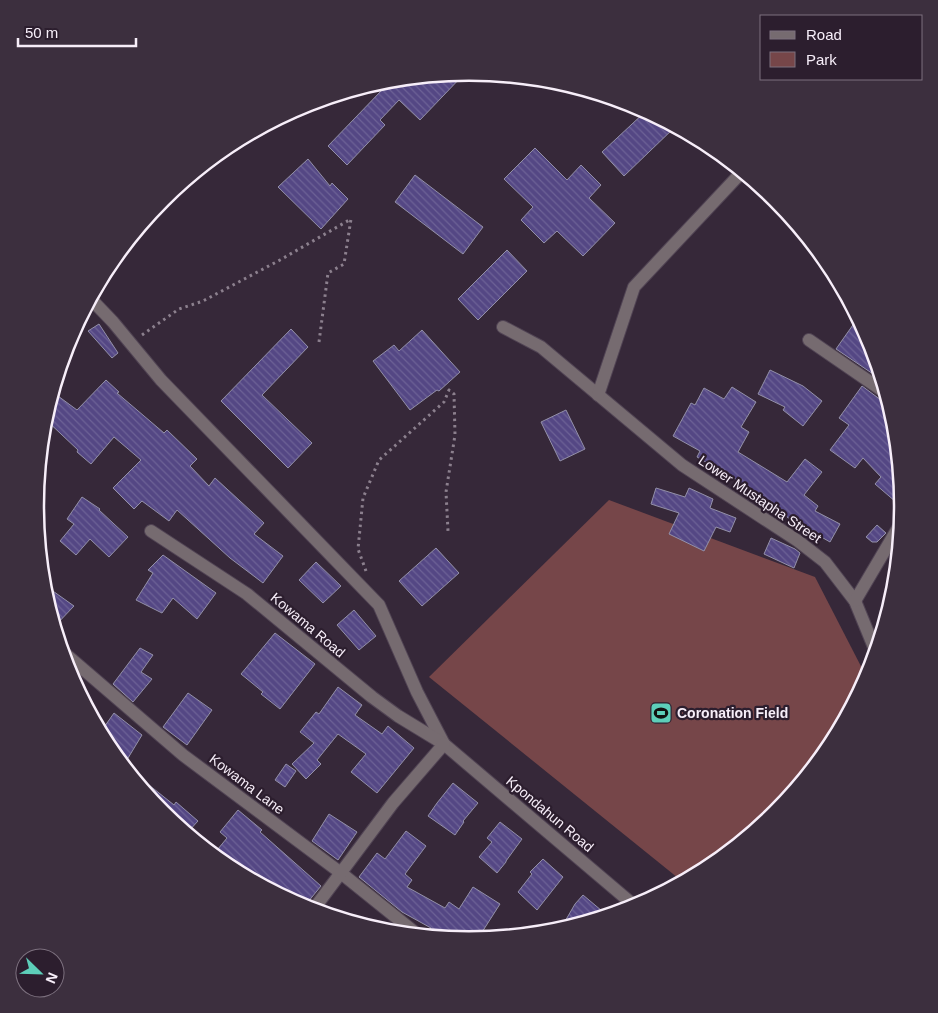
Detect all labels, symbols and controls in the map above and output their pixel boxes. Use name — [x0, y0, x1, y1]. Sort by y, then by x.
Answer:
scale bar — [18, 15, 135, 47]
legend — [760, 15, 923, 80]
text: 50 m — [25, 24, 58, 41]
text: Road — [806, 26, 842, 43]
text: Park — [806, 51, 837, 68]
street label: Lower Mustapha Street — [696, 452, 825, 546]
street label: Kowama Road — [268, 589, 348, 661]
sports icon: Coronation Field — [649, 701, 673, 725]
place label: Coronation Field — [677, 705, 788, 721]
street label: Kowama Lane — [206, 751, 288, 817]
street label: Kpondahun Road — [503, 773, 597, 855]
north arrow — [15, 948, 65, 998]
text: N — [43, 970, 61, 986]

